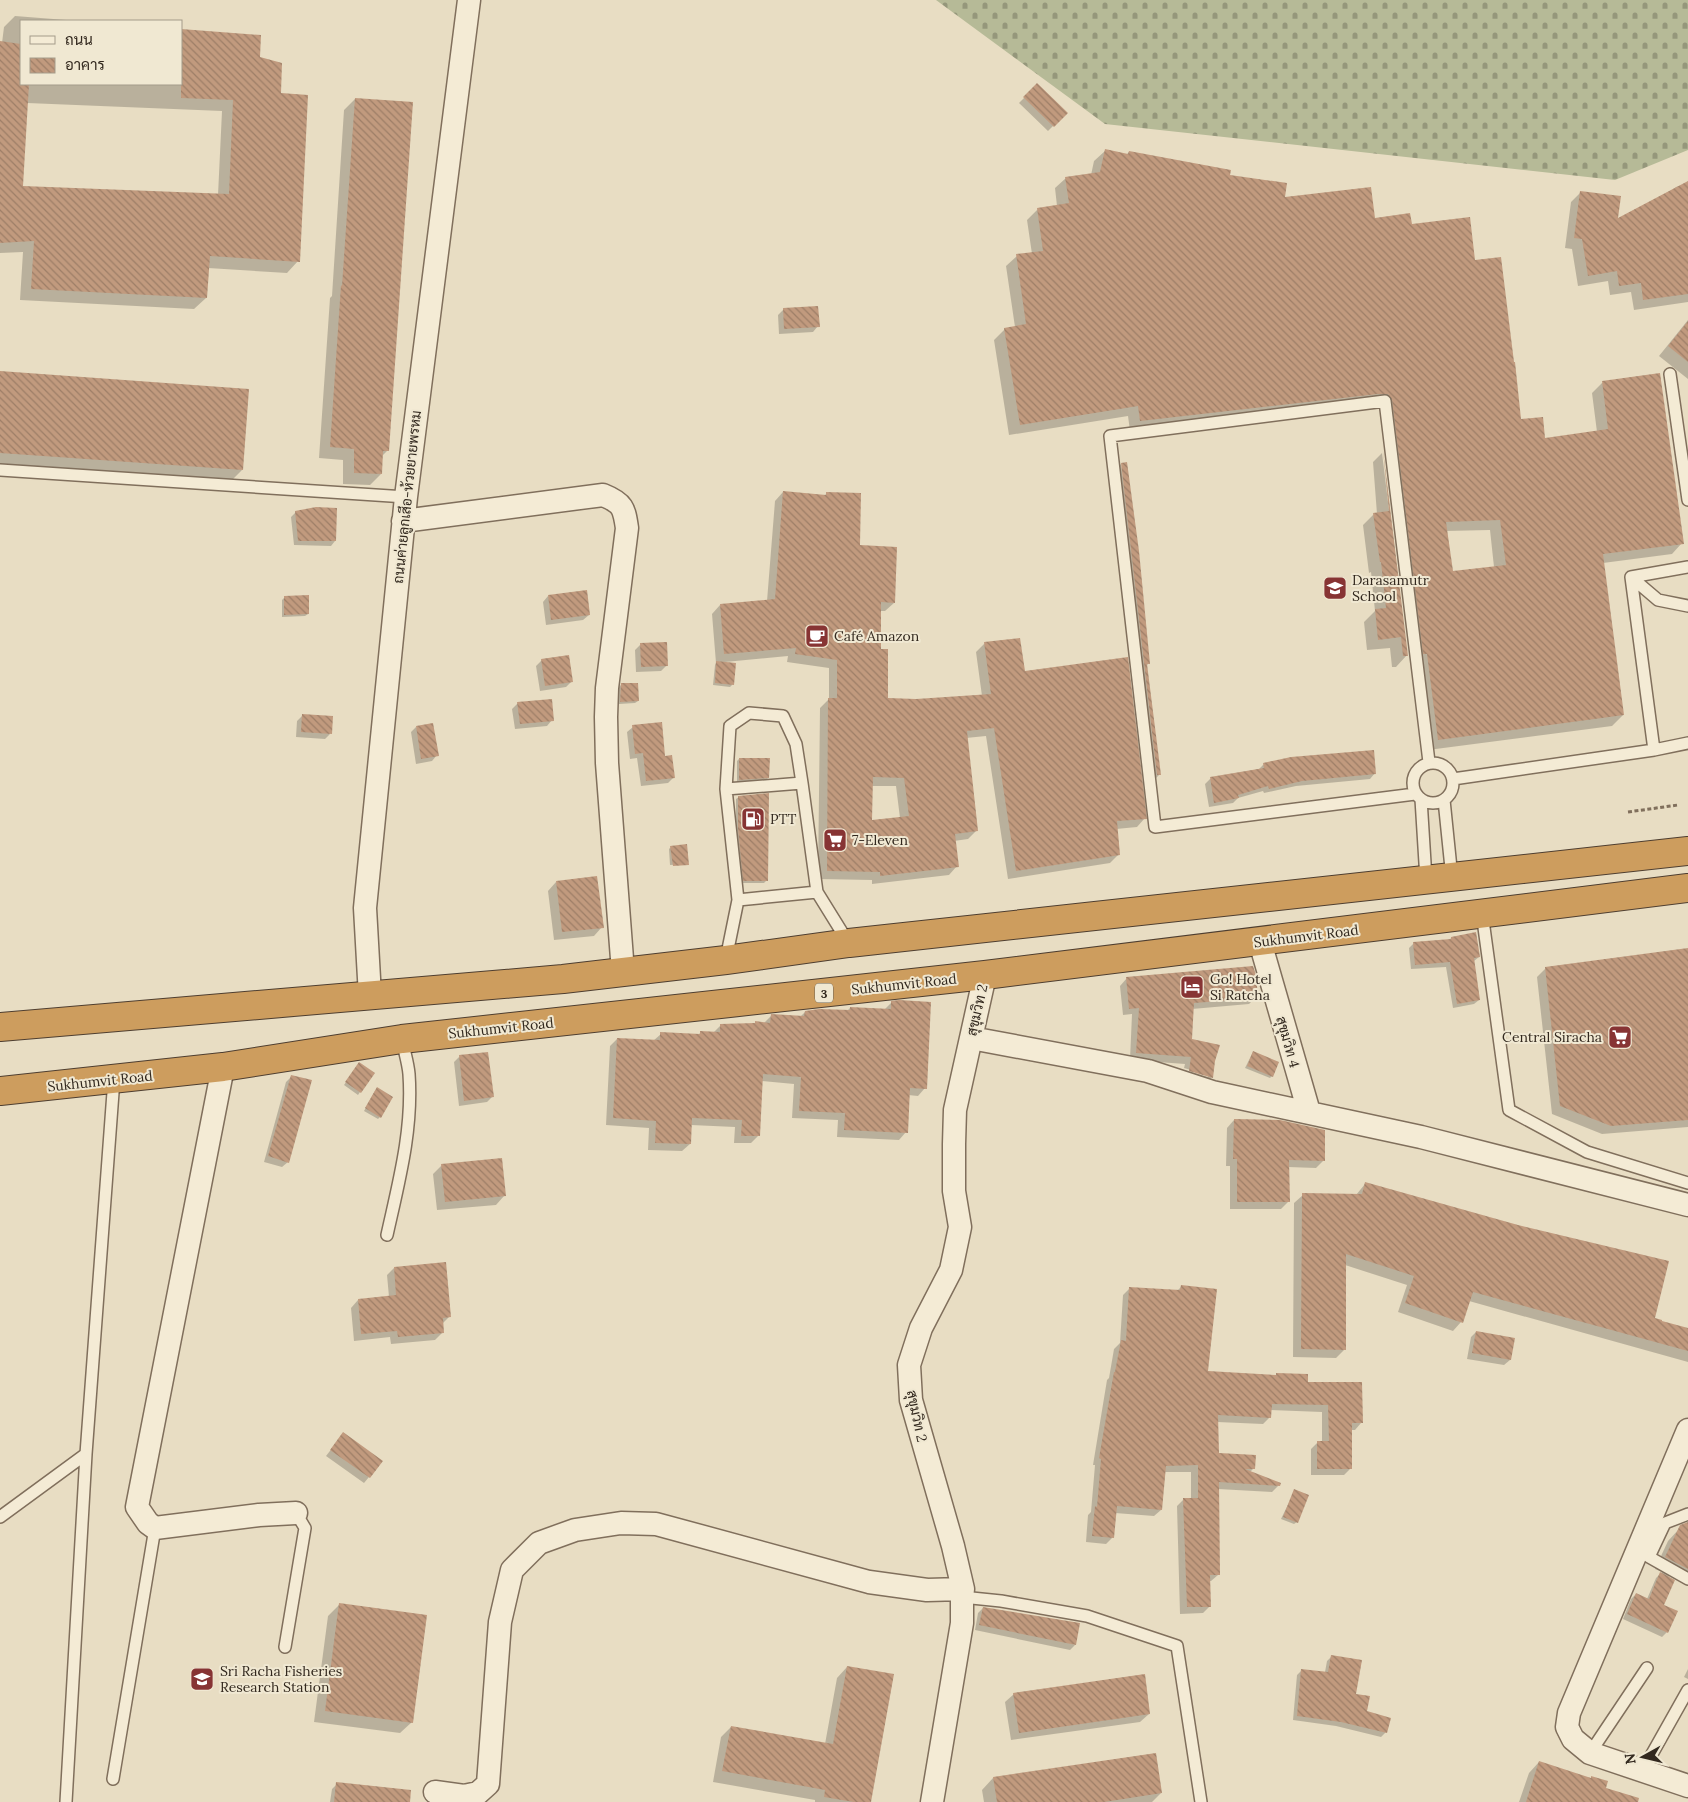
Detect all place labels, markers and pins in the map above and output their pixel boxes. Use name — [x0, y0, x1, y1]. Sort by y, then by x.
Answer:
place label: Darasamutr School — [1352, 571, 1429, 605]
school or university icon: Darasamutr School — [1322, 575, 1348, 601]
cafe icon: Café Amazon — [804, 623, 830, 649]
place label: Café Amazon — [834, 627, 920, 645]
fuel station icon: PTT — [740, 806, 766, 832]
place label: PTT — [770, 810, 796, 828]
supermarket icon: 7-Eleven — [822, 827, 848, 853]
place label: 7-Eleven — [852, 831, 908, 849]
place label: Go! Hotel Si Ratcha — [1210, 970, 1272, 1004]
hotel icon: Go! Hotel Si Ratcha — [1179, 974, 1205, 1000]
supermarket icon: Central Siracha — [1607, 1024, 1633, 1050]
place label: Central Siracha — [1502, 1028, 1602, 1046]
place label: Sri Racha Fisheries Research Station — [220, 1662, 342, 1696]
school or university icon: Sri Racha Fisheries Research Station — [189, 1666, 215, 1692]

